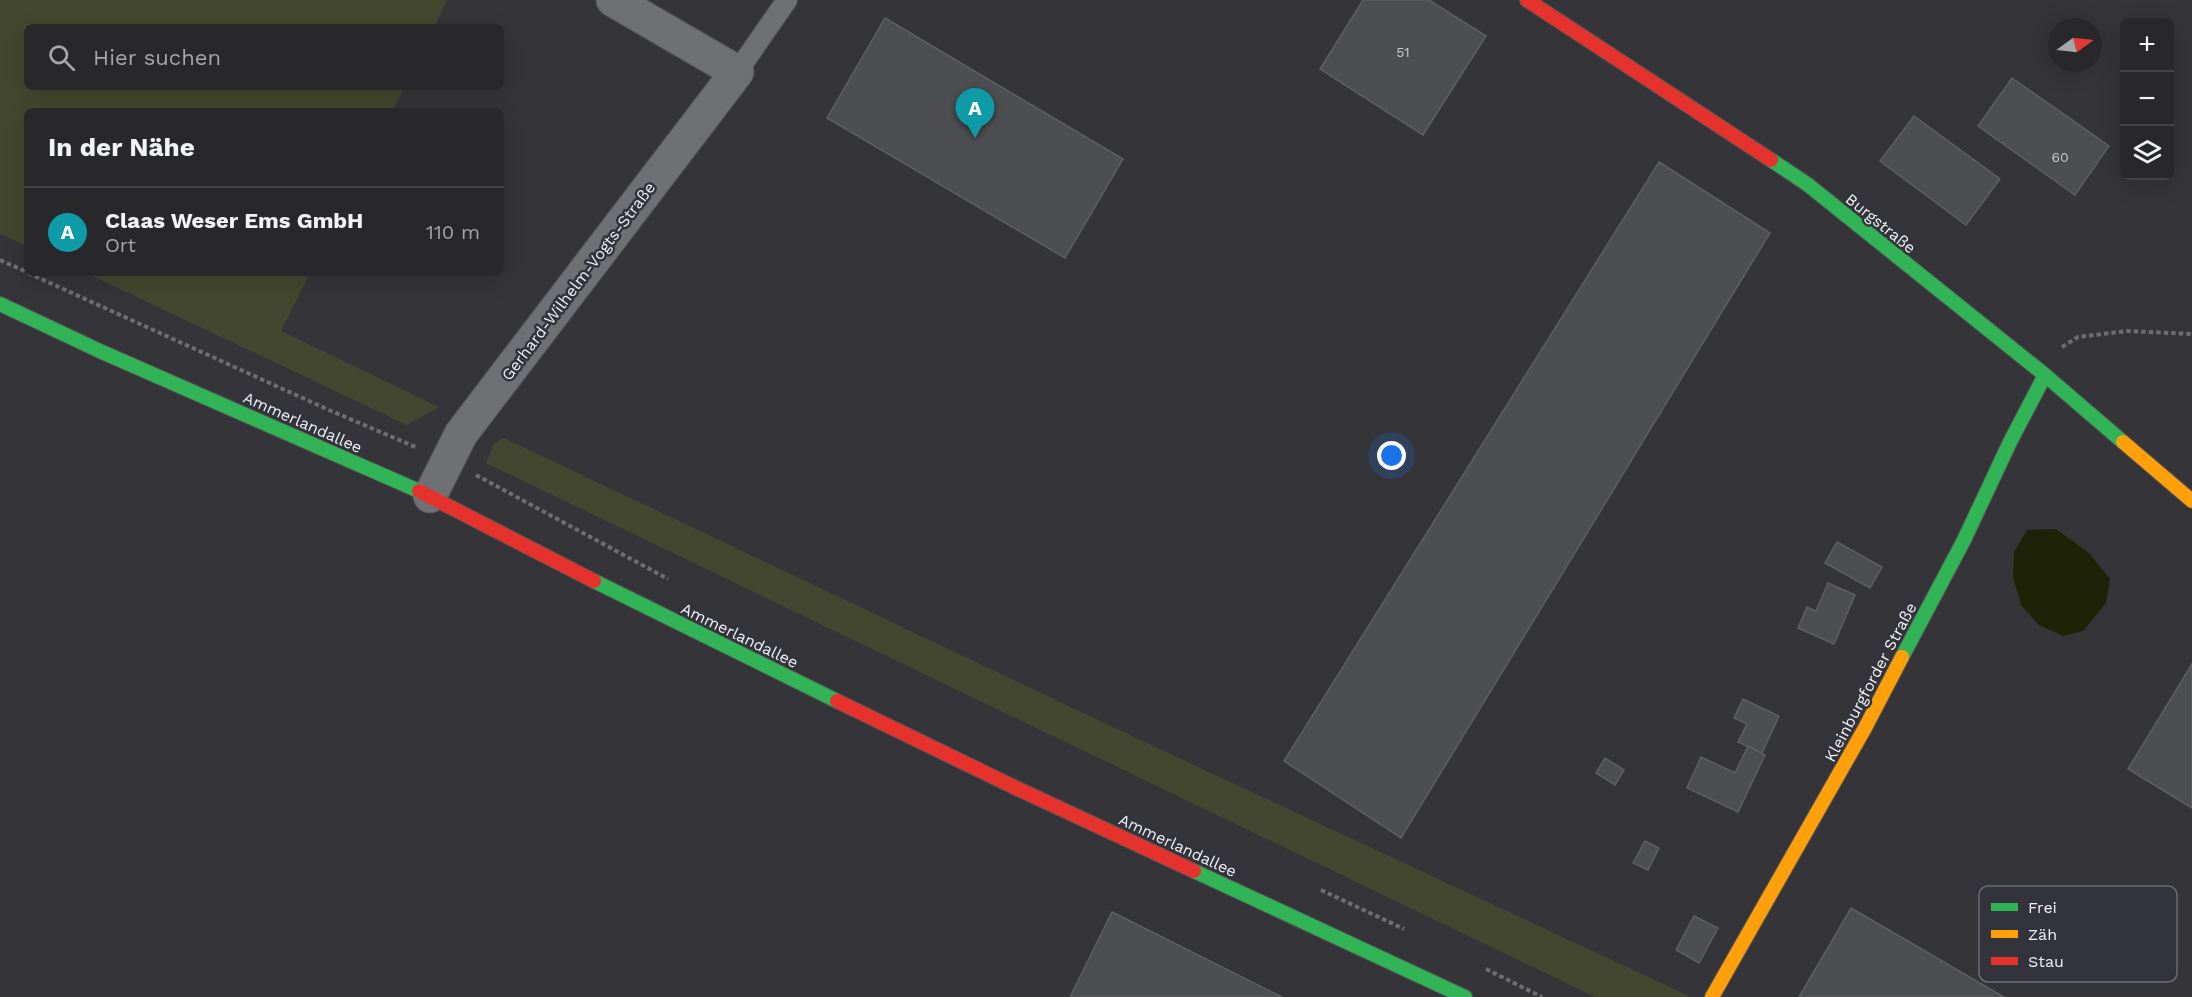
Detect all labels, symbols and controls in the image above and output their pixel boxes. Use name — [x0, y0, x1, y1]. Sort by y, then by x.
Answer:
north arrow — [2048, 18, 2102, 72]
map controls — [2120, 18, 2174, 180]
button: + — [2120, 18, 2174, 72]
search box — [24, 24, 504, 90]
icon: search — [45, 41, 78, 74]
house number: 51 — [1396, 44, 1410, 60]
text: Hier suchen — [93, 45, 221, 70]
button: − — [2120, 72, 2174, 126]
pin: A — [956, 88, 994, 138]
button: layers — [2120, 126, 2174, 180]
text: In der Nähe — [48, 132, 195, 162]
house number: 60 — [2051, 149, 2069, 165]
street label: Gerhard-Wilhelm-Vogts-Straße — [498, 178, 659, 384]
street label: Burgstraße — [1842, 189, 1920, 257]
text: Claas Weser Ems GmbH — [105, 208, 363, 233]
text: A — [61, 220, 74, 244]
text: 110 m — [426, 220, 480, 244]
text: Ort — [105, 233, 136, 257]
street label: Ammerlandallee — [240, 388, 365, 457]
your location — [1377, 441, 1406, 470]
street label: Ammerlandallee — [678, 599, 801, 672]
street label: Kleinburgforder Straße — [1820, 599, 1921, 765]
street label: Ammerlandallee — [1116, 810, 1240, 881]
legend — [1979, 886, 2177, 982]
text: Frei — [2028, 898, 2057, 917]
text: Zäh — [2028, 925, 2057, 944]
text: Stau — [2028, 952, 2064, 971]

